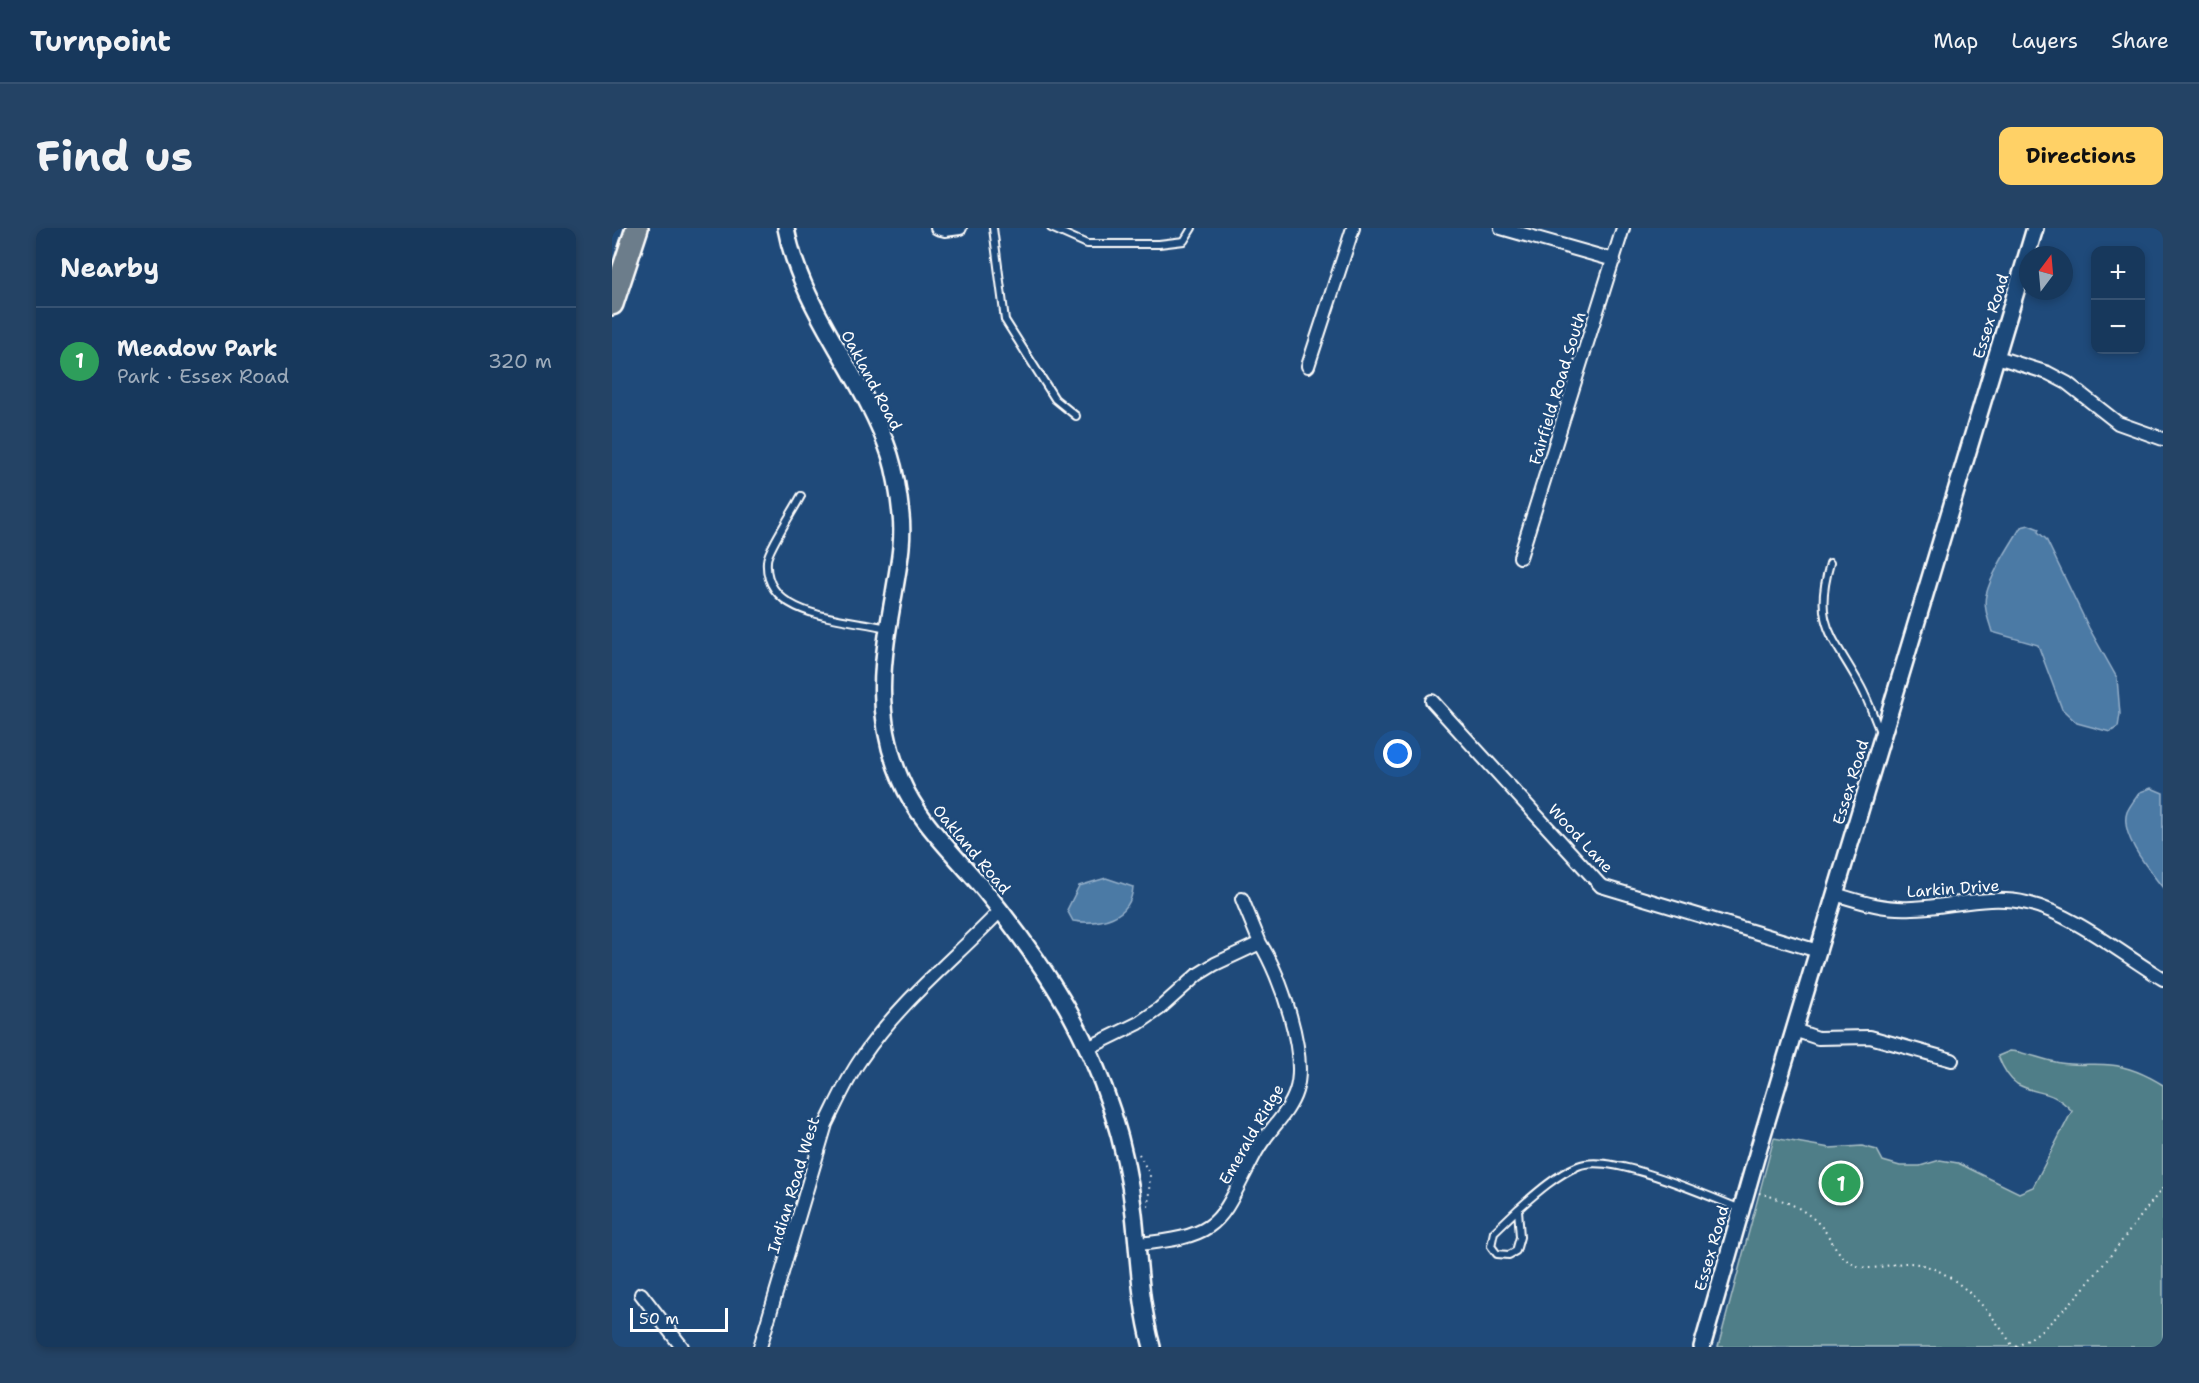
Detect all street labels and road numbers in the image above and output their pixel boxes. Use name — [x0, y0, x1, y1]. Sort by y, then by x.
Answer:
street label: Essex Road — [1968, 271, 2013, 361]
street label: Fairfield Road South — [1524, 309, 1591, 467]
street label: Oakland Road — [836, 327, 907, 434]
street label: Essex Road — [1828, 737, 1873, 827]
street label: Wood Lane — [1543, 799, 1618, 877]
street label: Oakland Road — [928, 800, 1015, 898]
street label: Larkin Drive — [1906, 875, 2000, 902]
street label: Emerald Ridge — [1214, 1080, 1289, 1188]
street label: Indian Road West — [763, 1114, 824, 1256]
street label: Essex Road — [1689, 1203, 1734, 1293]

